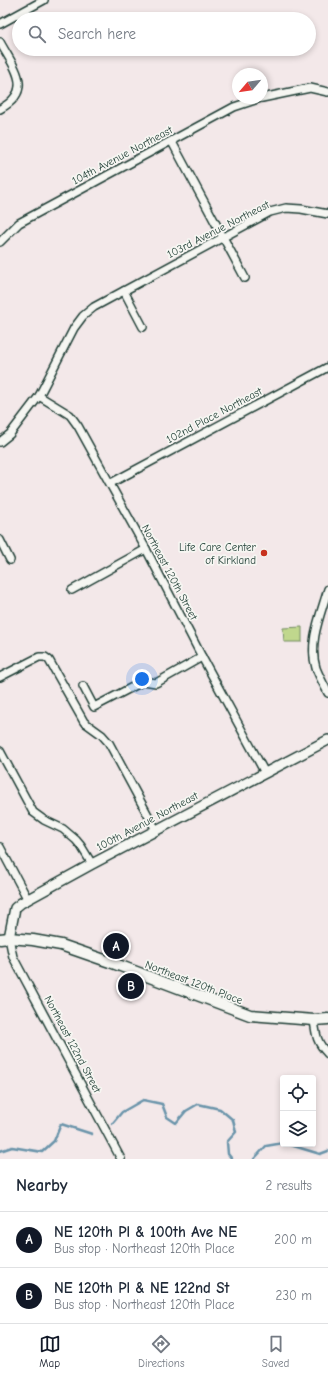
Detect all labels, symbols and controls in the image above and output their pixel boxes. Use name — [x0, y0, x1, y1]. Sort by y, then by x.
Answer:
search box — [12, 12, 316, 56]
icon: search — [26, 23, 48, 45]
text: Search here — [58, 25, 136, 43]
north arrow — [232, 68, 268, 104]
street label: 104th Avenue Northeast — [70, 123, 175, 187]
street label: 103rd Avenue Northeast — [165, 198, 272, 261]
street label: 102nd Place Northeast — [164, 384, 265, 446]
street label: Northeast 120th Street — [139, 522, 201, 623]
place label: Life Care Center of Kirkland — [179, 541, 257, 567]
marker: Life Care Center of Kirkland — [259, 548, 269, 558]
your location — [132, 669, 152, 689]
street label: 100th Avenue Northeast — [94, 789, 201, 854]
pin: A — [103, 931, 129, 961]
street label: Northeast 120th Place — [143, 958, 245, 1007]
pin: B — [118, 971, 144, 1001]
street label: Northeast 122nd Street — [41, 993, 104, 1096]
map controls — [280, 1075, 316, 1147]
button: locate — [280, 1075, 316, 1111]
button: layers — [280, 1111, 316, 1147]
text: Nearby — [16, 1176, 67, 1195]
text: 2 results — [265, 1178, 312, 1193]
text: NE 120th Pl & 100th Ave NE — [54, 1223, 237, 1241]
text: A — [25, 1232, 33, 1247]
text: 200 m — [274, 1232, 312, 1247]
text: Bus stop · Northeast 120th Place — [54, 1241, 234, 1256]
text: NE 120th Pl & NE 122nd St — [54, 1279, 229, 1297]
text: B — [25, 1288, 33, 1303]
text: 230 m — [276, 1288, 312, 1303]
text: Bus stop · Northeast 120th Place — [54, 1297, 234, 1312]
tab: Map — [39, 1333, 61, 1370]
tab: Directions — [138, 1333, 185, 1370]
tab: Saved — [262, 1333, 289, 1370]

